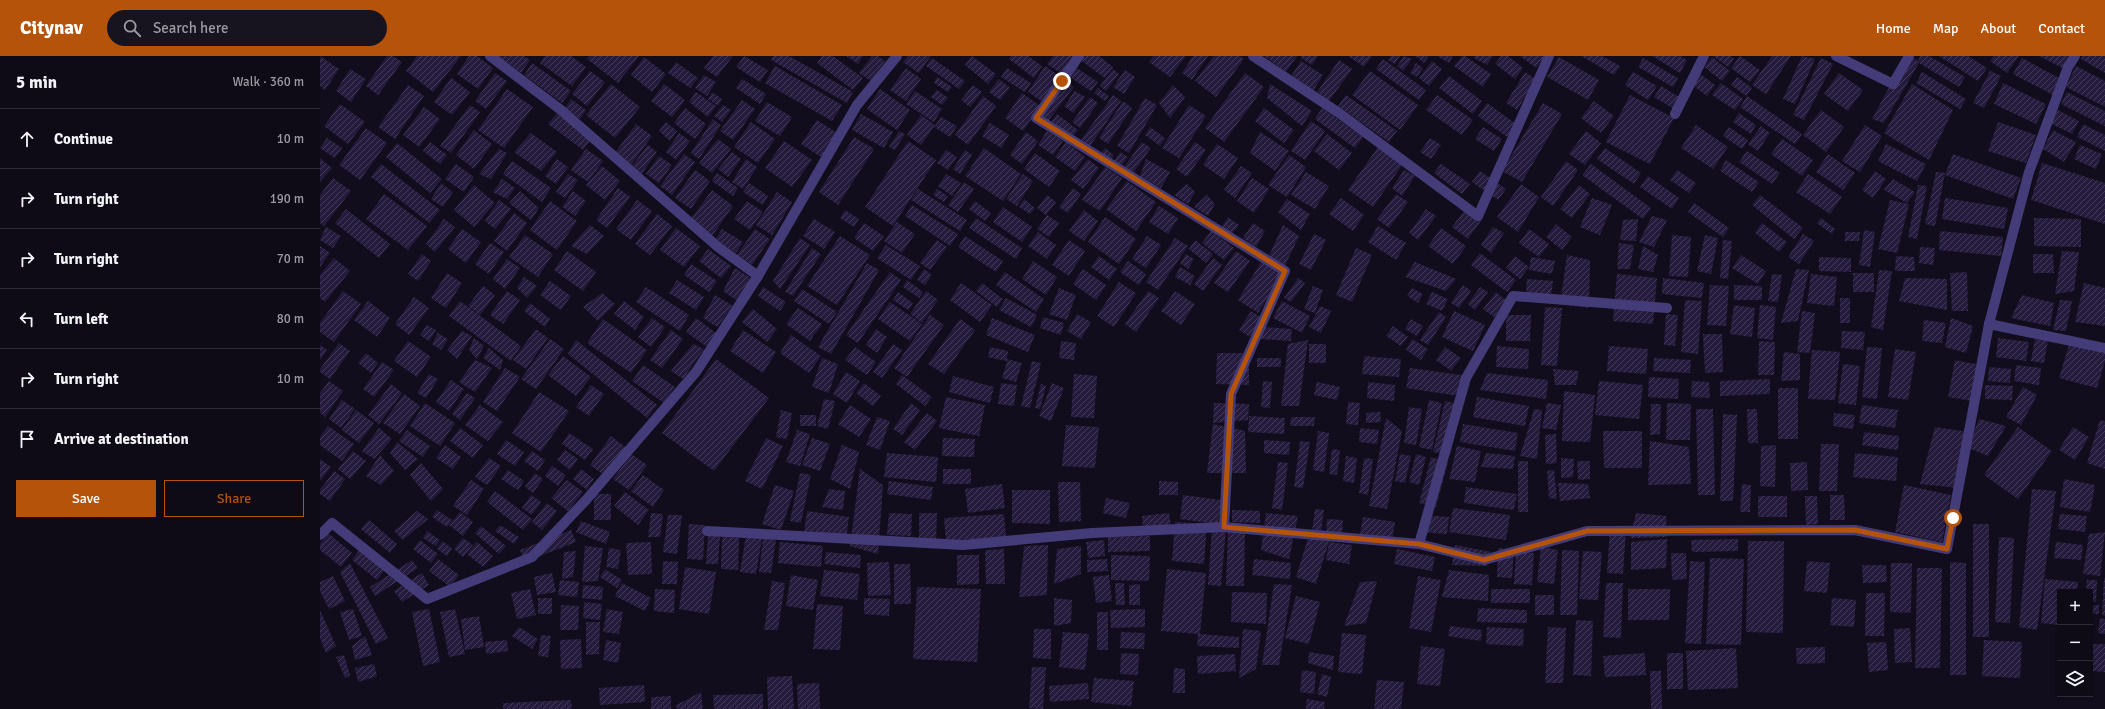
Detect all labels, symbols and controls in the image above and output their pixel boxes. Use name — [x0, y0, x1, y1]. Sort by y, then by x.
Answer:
search box — [107, 10, 387, 46]
text: Citynav — [20, 16, 83, 40]
icon: search — [121, 17, 143, 39]
text: Search here — [153, 19, 229, 37]
text: Home — [1876, 20, 1911, 37]
text: Map — [1933, 20, 1958, 37]
text: About — [1980, 20, 2016, 37]
text: Contact — [2038, 20, 2085, 37]
text: 5 min — [16, 72, 57, 93]
route end — [1053, 72, 1071, 90]
text: Walk · 360 m — [233, 74, 304, 90]
icon: ahead — [16, 128, 38, 150]
text: Continue — [54, 130, 113, 148]
text: 10 m — [277, 131, 304, 147]
icon: right — [16, 188, 38, 210]
text: Turn right — [54, 190, 119, 208]
text: 190 m — [270, 191, 304, 207]
icon: right — [16, 248, 38, 270]
text: Turn right — [54, 250, 119, 268]
text: 70 m — [277, 251, 304, 267]
icon: left — [16, 308, 38, 330]
text: Turn left — [54, 310, 108, 328]
text: 80 m — [277, 311, 304, 327]
icon: right — [16, 368, 38, 390]
text: Turn right — [54, 370, 119, 388]
text: 10 m — [277, 371, 304, 387]
icon: arrive — [16, 428, 38, 450]
text: Arrive at destination — [54, 430, 189, 448]
button: Save — [16, 480, 156, 517]
button: Share — [164, 480, 304, 517]
route start — [1944, 509, 1962, 527]
map controls — [2057, 589, 2093, 697]
button: + — [2057, 589, 2093, 625]
button: − — [2057, 625, 2093, 661]
button: layers — [2057, 661, 2093, 697]

